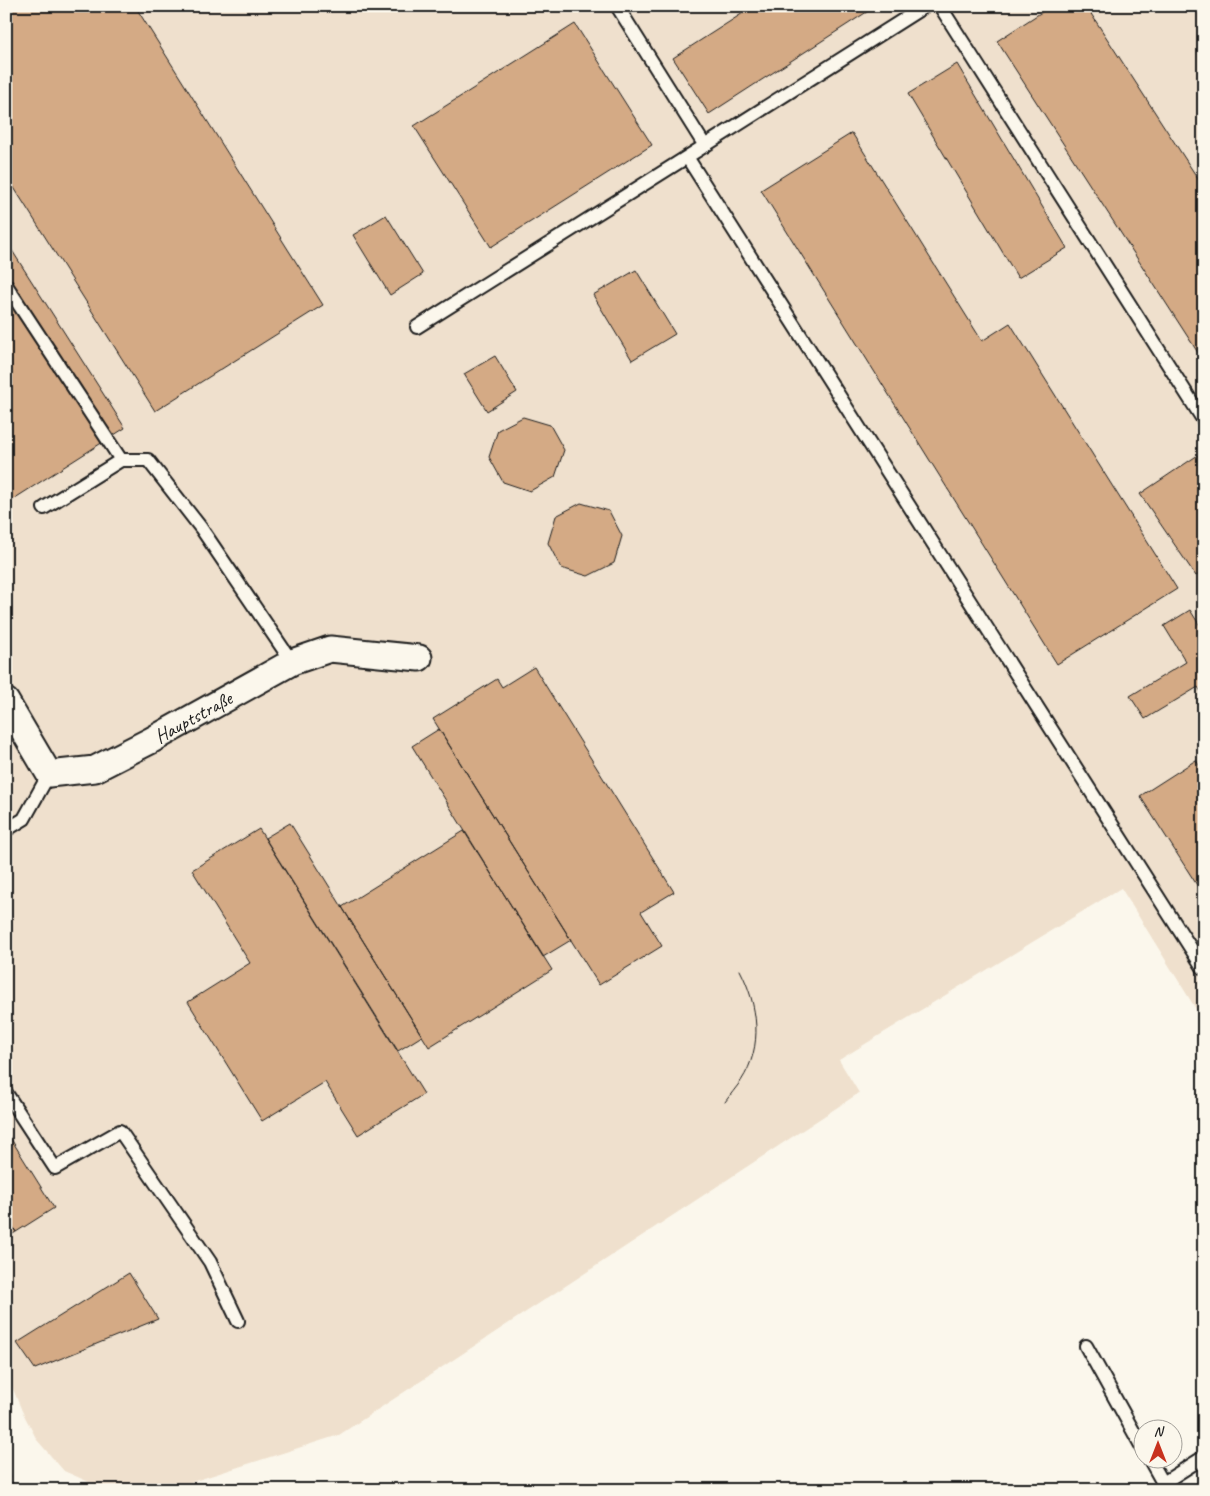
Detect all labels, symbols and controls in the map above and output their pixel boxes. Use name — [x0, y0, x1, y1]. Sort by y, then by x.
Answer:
street label: Hauptstraße — [150, 685, 238, 749]
north arrow — [1132, 1418, 1182, 1468]
text: N — [1154, 1423, 1165, 1440]

